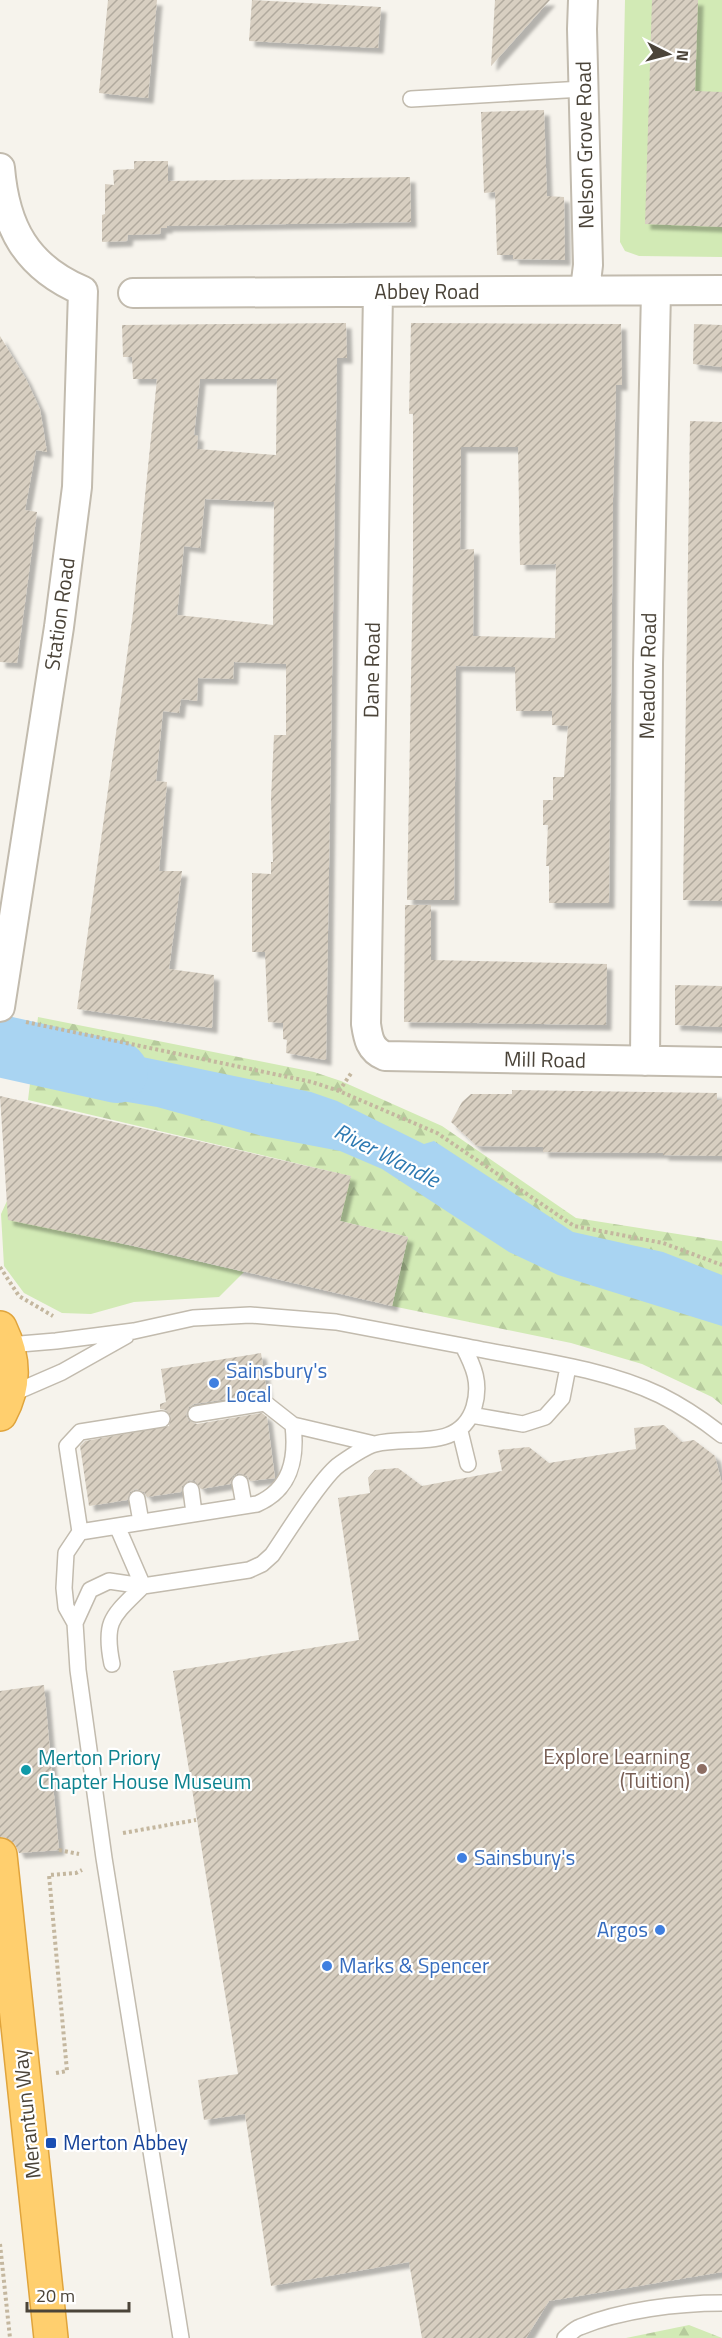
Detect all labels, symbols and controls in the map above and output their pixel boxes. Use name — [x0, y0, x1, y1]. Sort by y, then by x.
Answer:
north arrow — [638, 24, 698, 84]
text: N — [670, 49, 695, 62]
street label: Nelson Grove Road — [567, 61, 601, 229]
street label: Abbey Road — [374, 275, 480, 307]
street label: Station Road — [35, 555, 83, 672]
street label: Meadow Road — [630, 612, 664, 740]
street label: Dane Road — [354, 622, 388, 718]
street label: Mill Road — [504, 1042, 586, 1076]
water label: River Wandle — [328, 1114, 447, 1197]
place label: Sainsbury's Local — [226, 1354, 327, 1410]
marker: Sainsbury's Local — [207, 1376, 221, 1390]
place label: Explore Learning (Tuition) — [543, 1740, 690, 1796]
place label: Merton Priory Chapter House Museum — [38, 1741, 251, 1797]
marker: Explore Learning (Tuition) — [695, 1762, 709, 1776]
marker: Merton Priory Chapter House Museum — [19, 1763, 33, 1777]
place label: Sainsbury's — [474, 1841, 575, 1873]
marker: Sainsbury's — [455, 1851, 469, 1865]
place label: Argos — [597, 1913, 648, 1945]
marker: Argos — [653, 1923, 667, 1937]
place label: Marks & Spencer — [339, 1949, 489, 1981]
marker: Marks & Spencer — [320, 1959, 334, 1973]
street label: Merantun Way — [3, 2048, 49, 2181]
place label: Merton Abbey — [63, 2126, 188, 2158]
marker: Merton Abbey — [44, 2136, 58, 2150]
scale bar — [27, 2275, 129, 2313]
text: 20 m — [36, 2282, 75, 2309]

